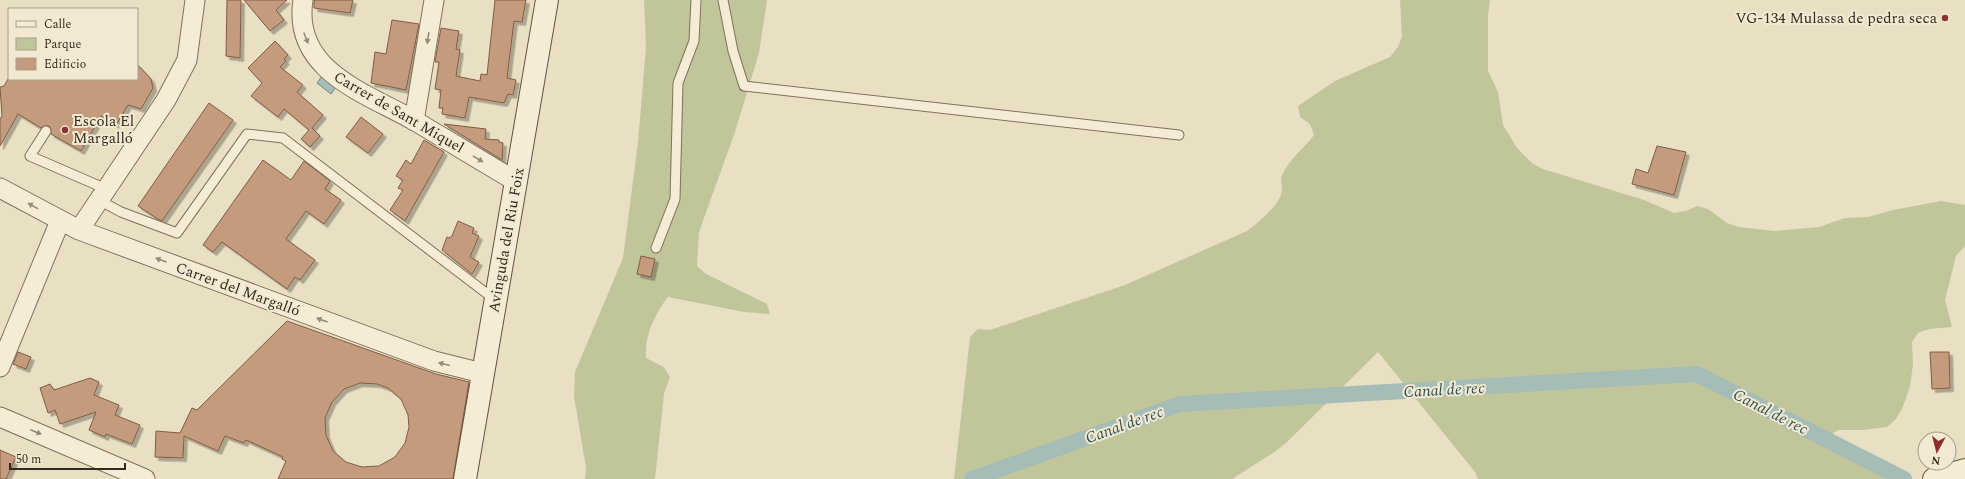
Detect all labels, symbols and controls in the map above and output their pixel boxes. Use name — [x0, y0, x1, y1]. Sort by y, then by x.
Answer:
place label: VG-134 Mulassa de pedra seca — [1735, 7, 1938, 30]
legend — [8, 8, 138, 80]
marker: VG-134 Mulassa de pedra seca — [1940, 13, 1950, 23]
text: Calle — [44, 15, 72, 34]
one-way arrow — [424, 32, 430, 45]
one-way arrow — [303, 33, 309, 45]
text: Parque — [44, 35, 81, 54]
text: Edificio — [44, 55, 86, 74]
street label: Carrer de Sant Miquel — [329, 66, 468, 159]
place label: Escola El Margalló — [73, 110, 134, 150]
marker: Escola El Margalló — [60, 125, 70, 135]
one-way arrow — [472, 155, 484, 162]
street label: Avinguda del Riu Foix — [482, 165, 531, 314]
one-way arrow — [27, 202, 38, 209]
street label: Carrer del Margalló — [172, 256, 303, 323]
one-way arrow — [154, 257, 166, 263]
one-way arrow — [316, 316, 328, 322]
one-way arrow — [438, 361, 450, 367]
water label: Canal de rec — [1403, 376, 1486, 404]
water label: Canal de rec — [1729, 383, 1812, 441]
water label: Canal de rec — [1082, 400, 1167, 450]
one-way arrow — [30, 430, 42, 436]
north arrow — [1917, 431, 1957, 471]
scale bar — [10, 445, 125, 471]
text: 50 m — [16, 450, 41, 469]
text: N — [1930, 451, 1941, 469]

